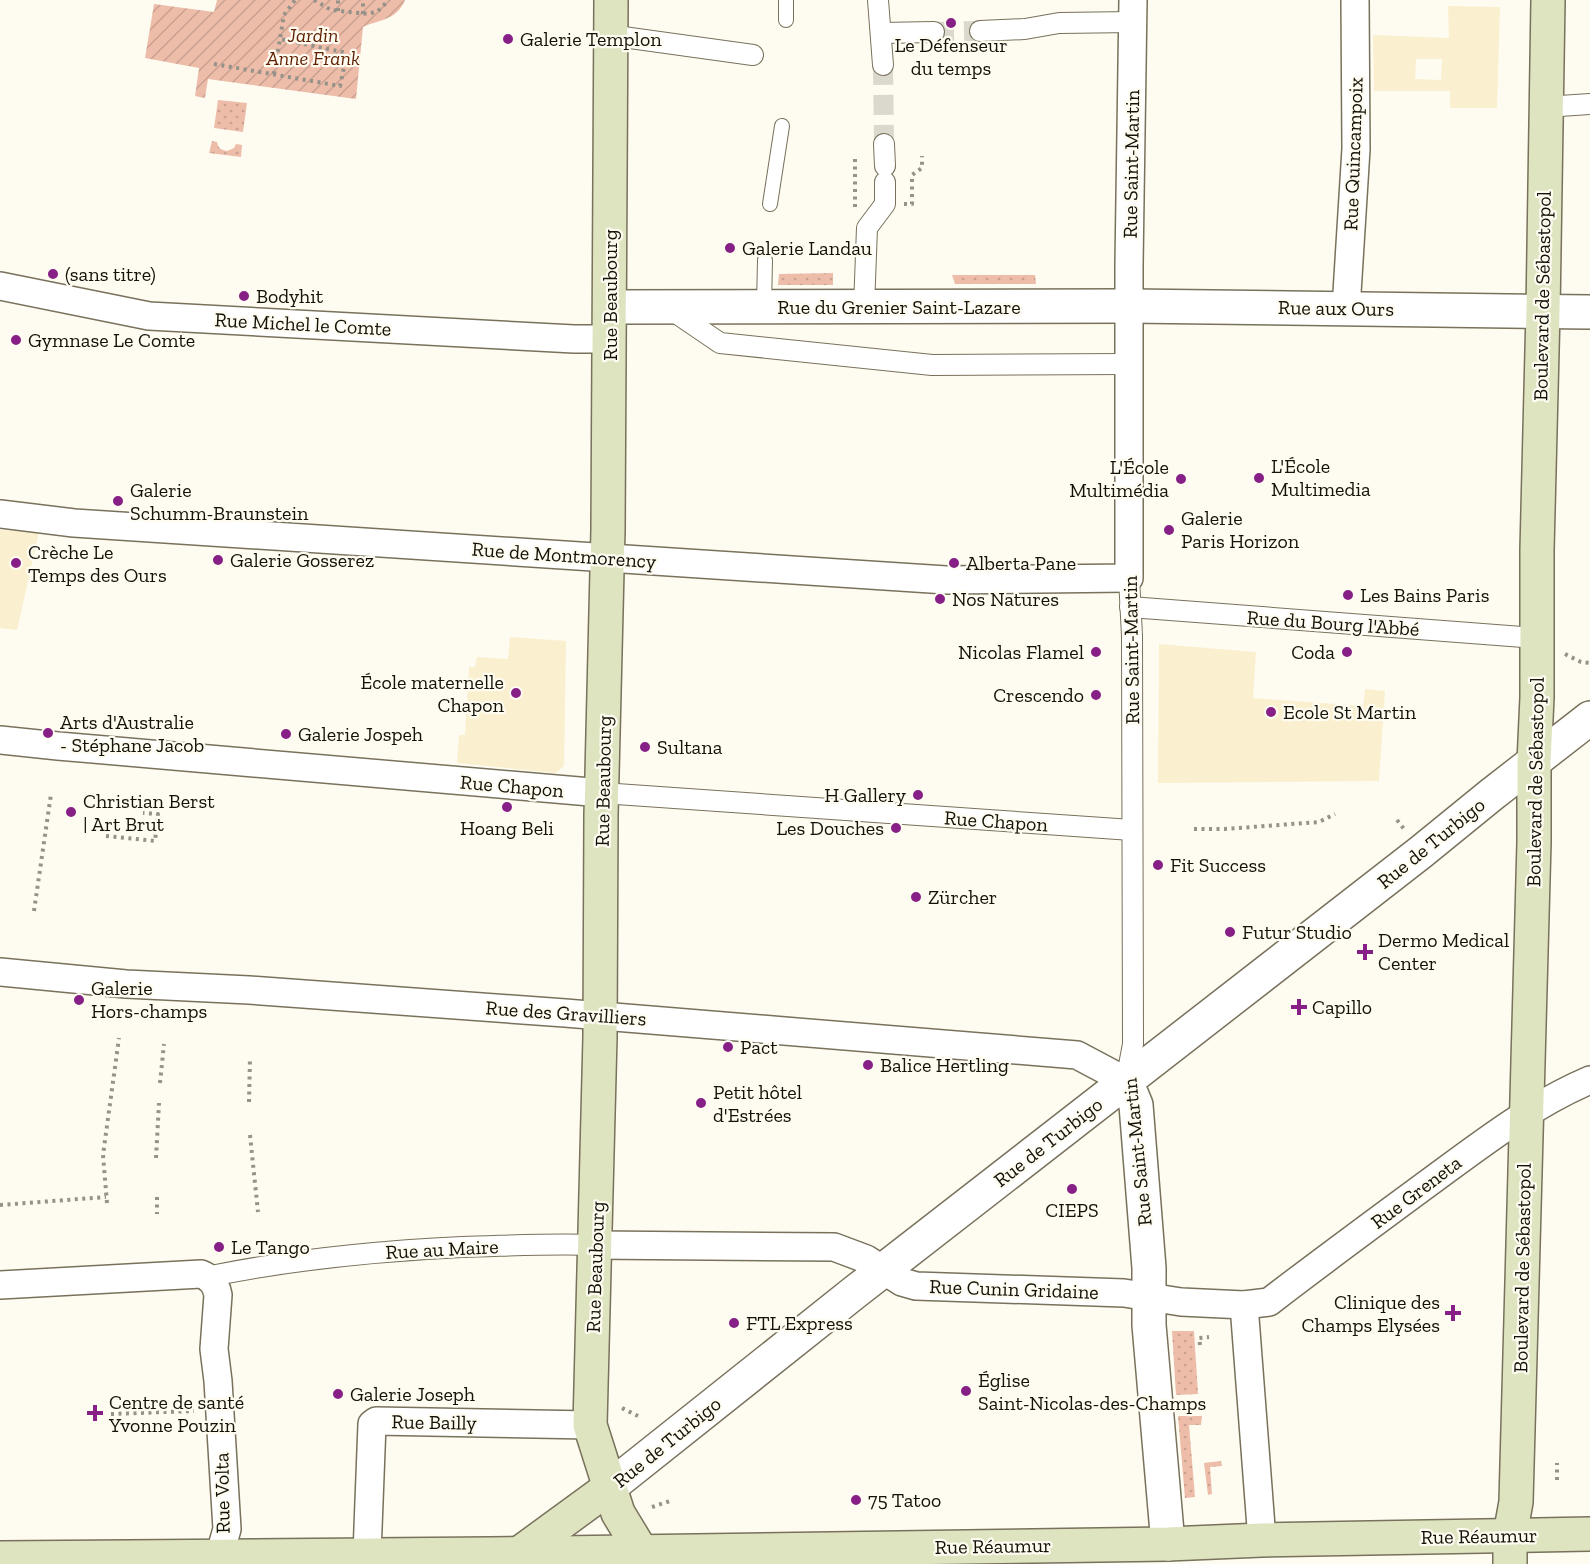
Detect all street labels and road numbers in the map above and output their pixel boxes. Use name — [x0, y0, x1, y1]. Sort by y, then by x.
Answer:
street label: Rue Quincampoix — [1338, 77, 1368, 231]
street label: Rue Saint-Martin — [1118, 89, 1144, 239]
street label: Boulevard de Sébastopol — [1528, 191, 1556, 401]
street label: Rue Beaubourg — [598, 229, 622, 361]
street label: Rue du Grenier Saint-Lazare — [777, 295, 1021, 319]
street label: Rue aux Ours — [1278, 295, 1394, 321]
street label: Rue Michel le Comte — [214, 307, 392, 341]
street label: Rue de Montmorency — [471, 537, 658, 573]
street label: Rue Saint-Martin — [1118, 575, 1144, 725]
street label: Rue du Bourg l'Abbé — [1246, 605, 1420, 641]
street label: Boulevard de Sébastopol — [1521, 677, 1549, 887]
street label: Rue Beaubourg — [590, 715, 616, 847]
street label: Rue Chapon — [459, 770, 565, 803]
street label: Rue de Turbigo — [1372, 792, 1490, 894]
street label: Rue Chapon — [943, 805, 1049, 837]
street label: Rue des Gravilliers — [485, 995, 647, 1031]
street label: Rue Saint-Martin — [1117, 1076, 1157, 1227]
street label: Rue de Turbigo — [989, 1092, 1107, 1192]
street label: Rue Greneta — [1366, 1150, 1466, 1234]
street label: Boulevard de Sébastopol — [1508, 1163, 1536, 1373]
street label: Rue Beaubourg — [581, 1201, 609, 1333]
street label: Rue au Maire — [385, 1234, 499, 1264]
street label: Rue Cunin Gridaine — [929, 1274, 1099, 1304]
street label: Rue de Turbigo — [608, 1391, 726, 1493]
street label: Rue Bailly — [391, 1409, 478, 1435]
street label: Rue Volta — [209, 1452, 235, 1534]
street label: Rue Réaumur — [1420, 1523, 1538, 1549]
street label: Rue Réaumur — [934, 1533, 1052, 1559]

